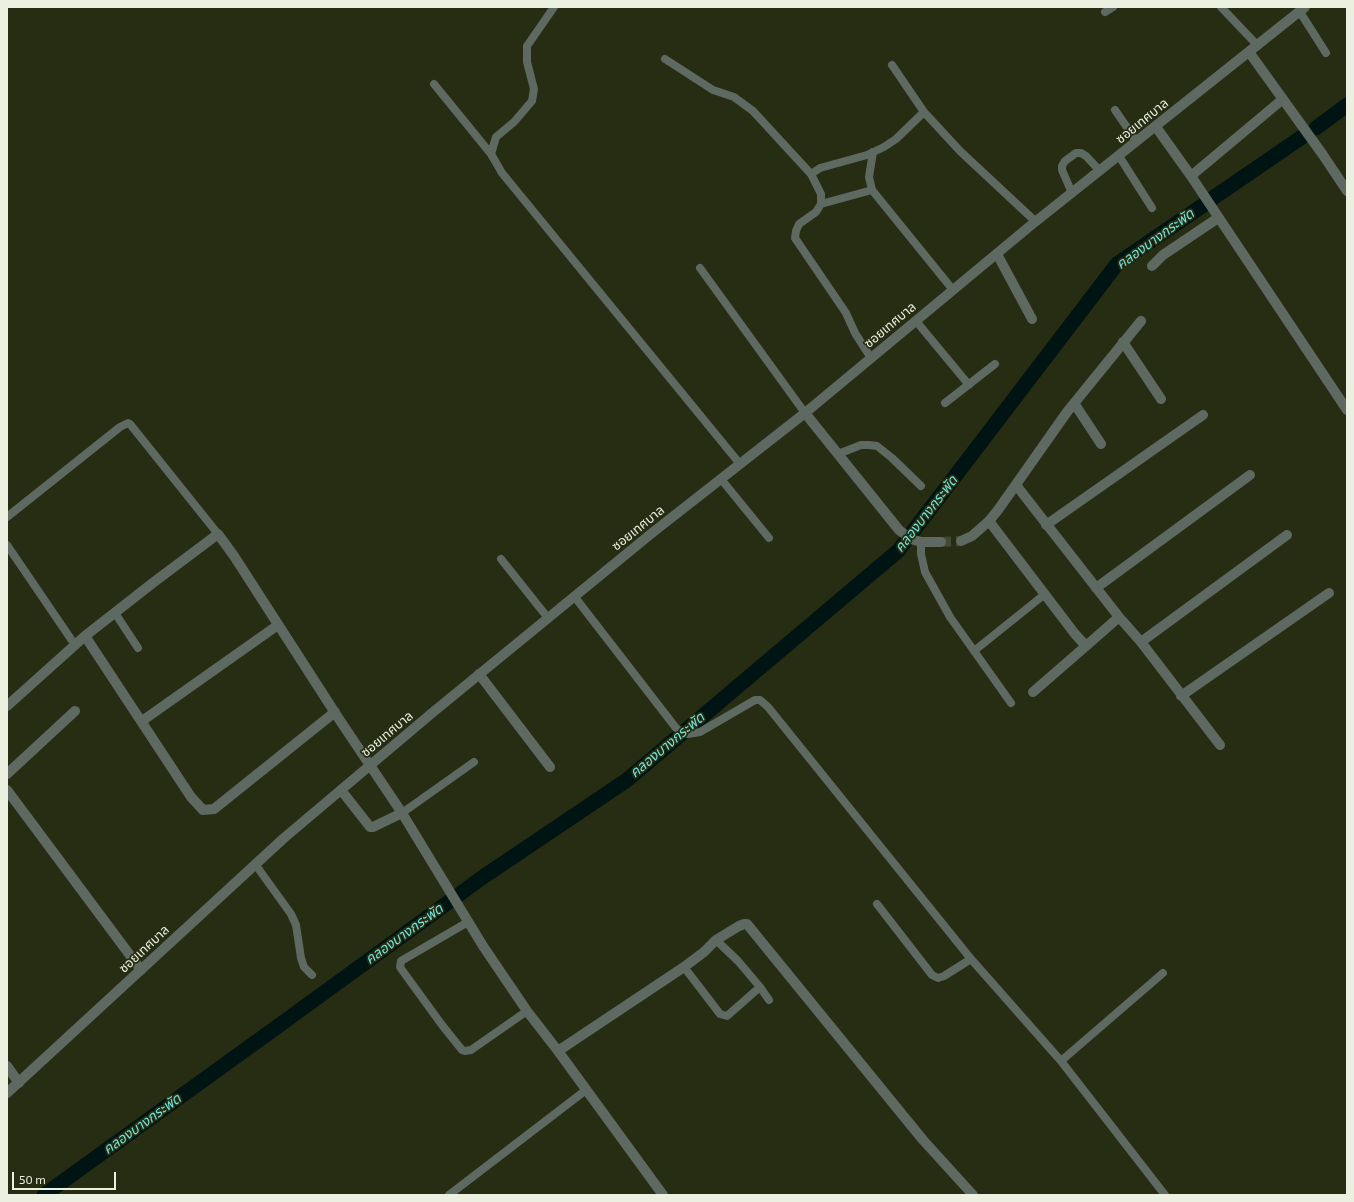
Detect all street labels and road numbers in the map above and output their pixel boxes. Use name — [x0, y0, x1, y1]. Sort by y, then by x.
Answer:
street label: ซอยเทศบาล — [1113, 95, 1171, 147]
street label: ซอยเทศบาล — [861, 299, 919, 351]
street label: ซอยเทศบาล — [609, 502, 667, 554]
street label: ซอยเทศบาล — [358, 708, 416, 760]
street label: ซอยเทศบาล — [116, 922, 172, 976]

